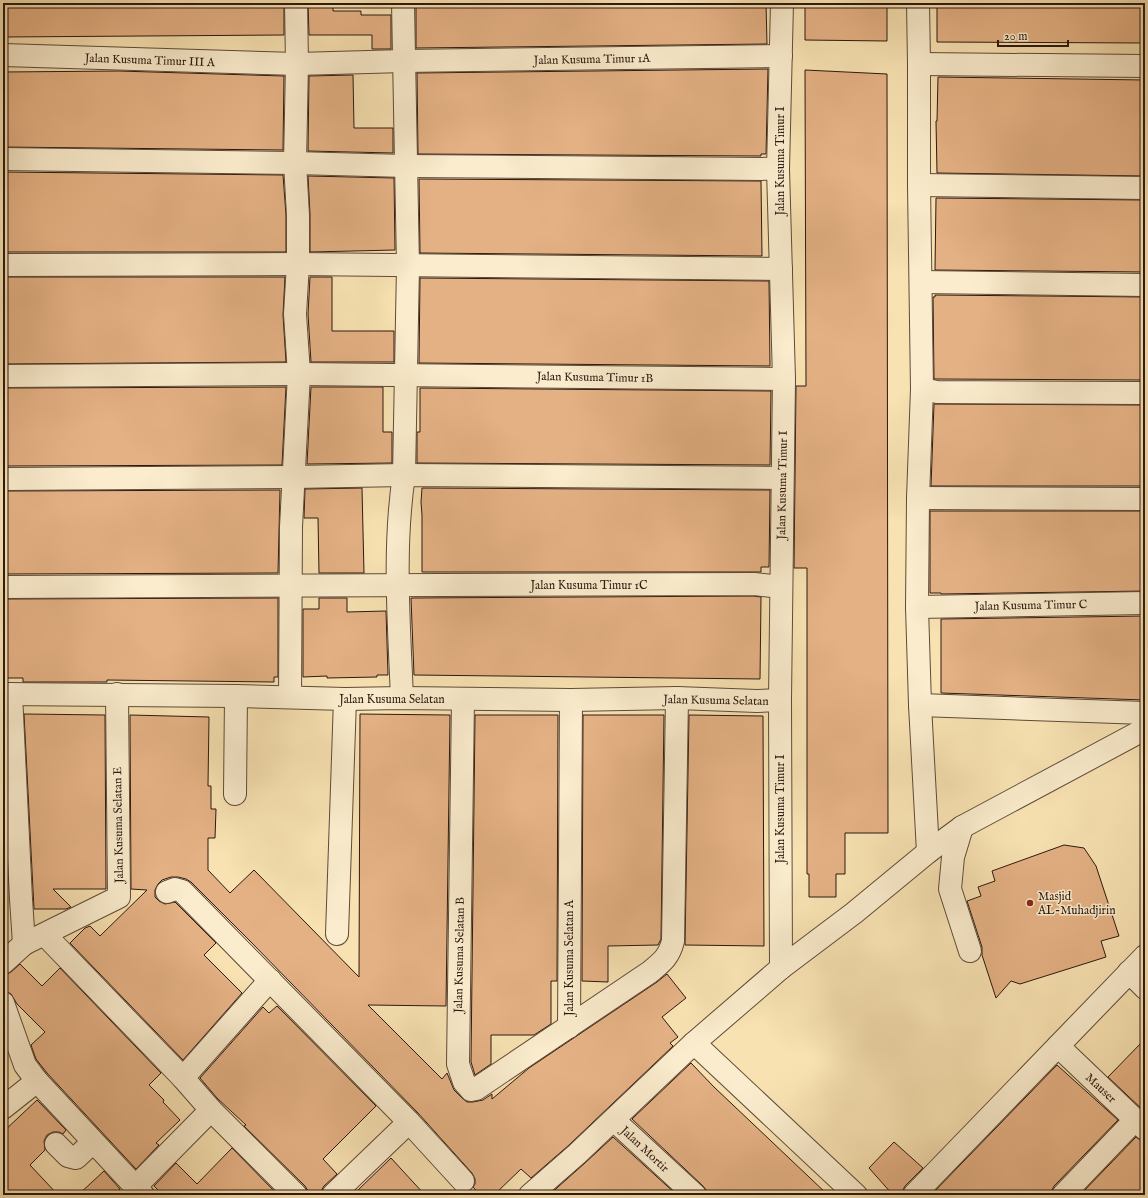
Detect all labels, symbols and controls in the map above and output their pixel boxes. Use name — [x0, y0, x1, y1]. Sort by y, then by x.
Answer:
scale bar — [998, 22, 1068, 48]
text: 20 m — [1004, 29, 1027, 44]
street label: Jalan Kusuma Timur III A — [83, 51, 216, 71]
street label: Jalan Kusuma Timur 1A — [532, 51, 651, 69]
street label: Jalan Kusuma Timur I — [773, 106, 789, 218]
street label: Jalan Kusuma Timur 1B — [535, 369, 653, 387]
street label: Jalan Kusuma Timur I — [774, 430, 792, 542]
street label: Jalan Kusuma Timur 1C — [528, 578, 648, 594]
street label: Jalan Kusuma Timur C — [973, 597, 1088, 615]
street label: Jalan Kusuma Selatan — [337, 692, 445, 708]
street label: Jalan Kusuma Selatan — [661, 692, 769, 710]
street label: Jalan Kusuma Timur I — [773, 754, 789, 866]
street label: Jalan Kusuma Selatan E — [110, 767, 128, 885]
place label: Masjid AL-Muhadjirin — [1037, 889, 1116, 918]
street label: Jalan Kusuma Selatan B — [451, 897, 469, 1015]
marker: Masjid AL-Muhadjirin — [1025, 898, 1035, 908]
street label: Jalan Kusuma Selatan A — [562, 899, 578, 1018]
street label: Mauser — [1082, 1070, 1120, 1107]
street label: Jalan Mortir — [615, 1122, 673, 1177]

